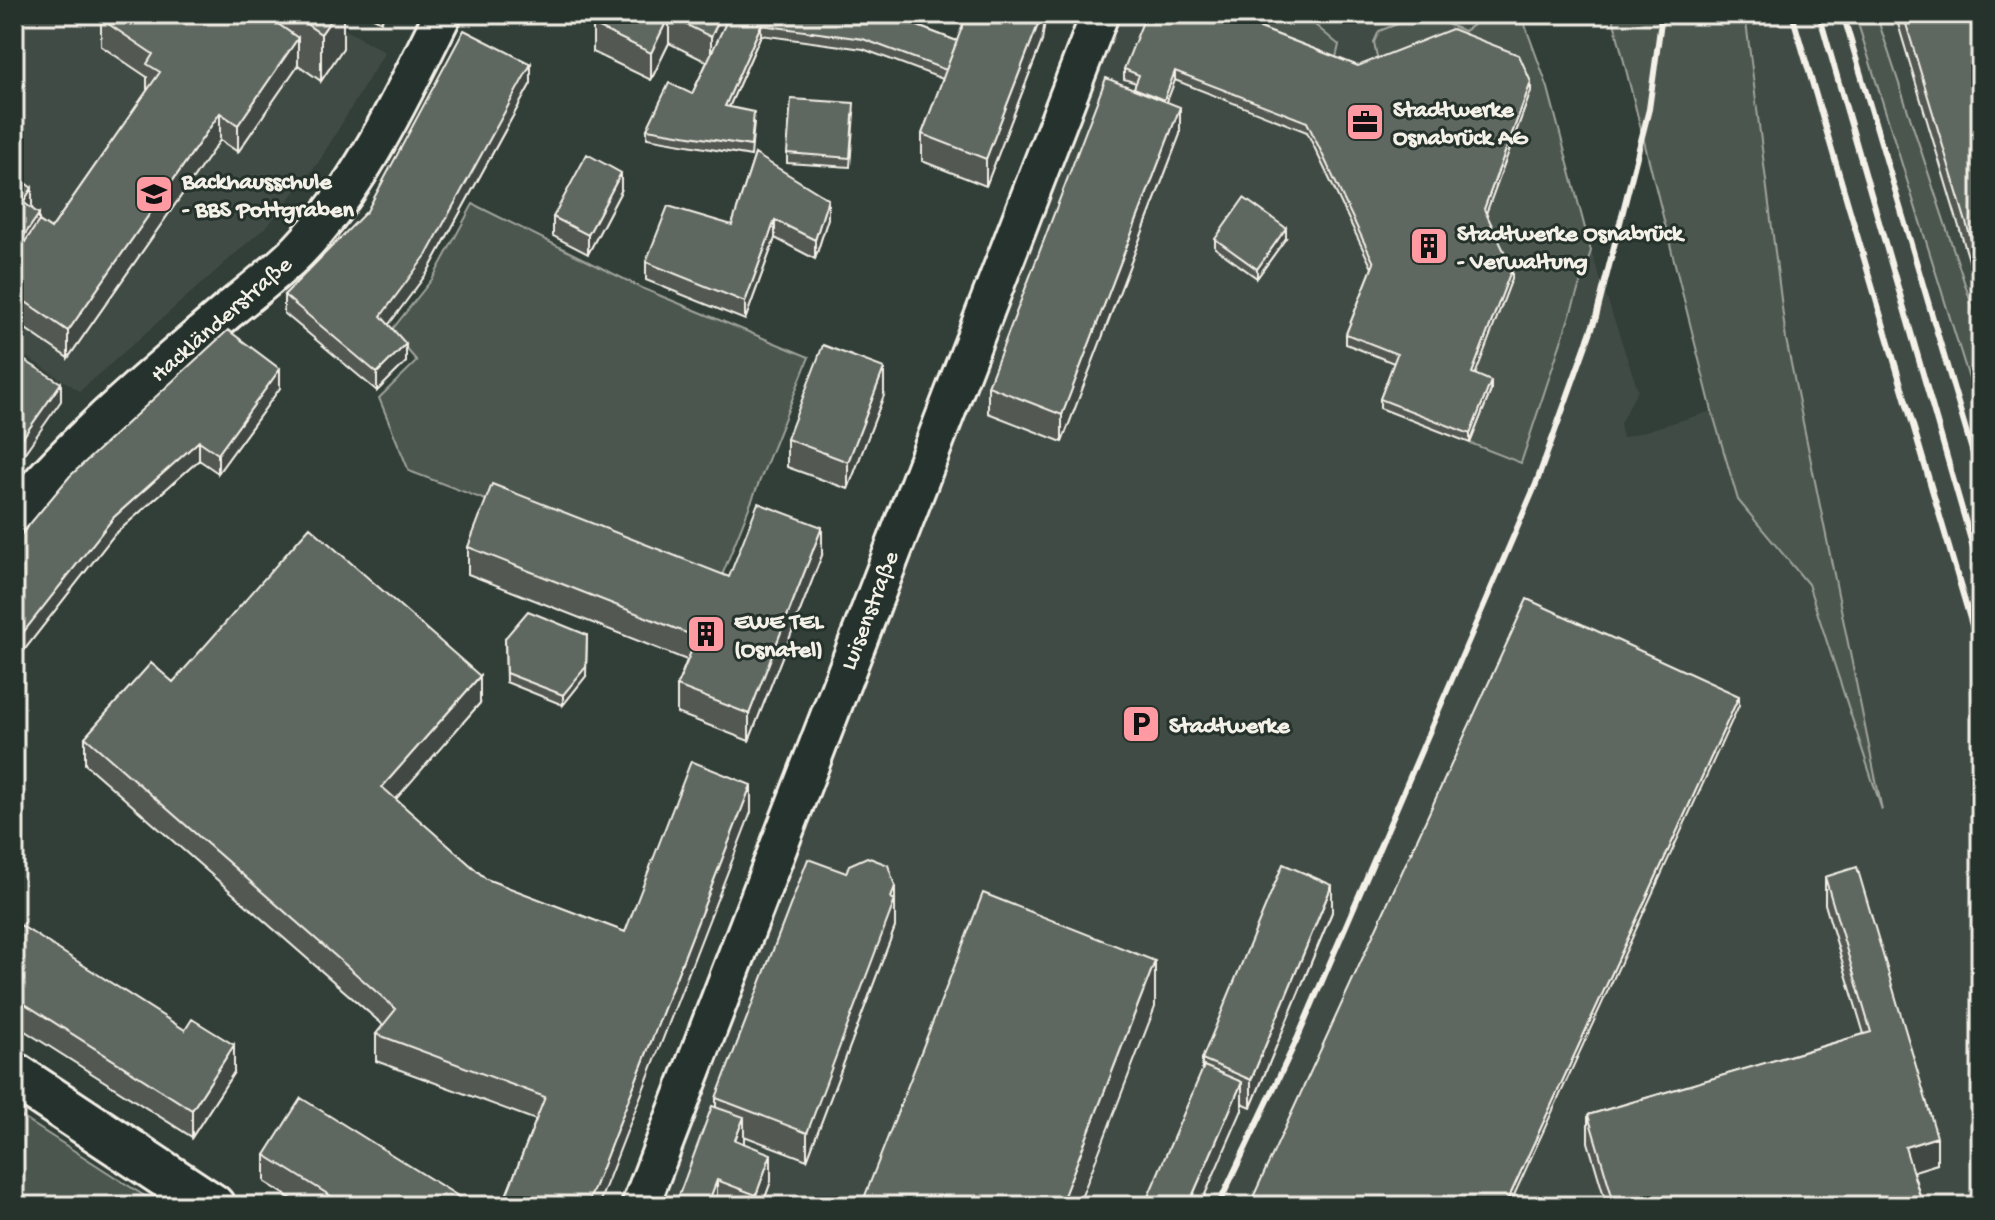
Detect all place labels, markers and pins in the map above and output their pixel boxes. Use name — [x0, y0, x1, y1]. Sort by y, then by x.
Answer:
place label: Stadtwerke Osnabrück AG — [1393, 97, 1529, 154]
office icon: Stadtwerke Osnabrück AG — [1344, 101, 1386, 143]
place label: Backhausschule - BBS Pottgraben — [181, 169, 354, 226]
school or university icon: Backhausschule - BBS Pottgraben — [133, 173, 175, 215]
place label: Stadtwerke Osnabrück - Verwaltung — [1457, 221, 1686, 278]
building icon: Stadtwerke Osnabrück - Verwaltung — [1408, 225, 1450, 267]
place label: EWE TEL (Osnatel) — [734, 609, 825, 666]
building icon: EWE TEL (Osnatel) — [685, 613, 727, 655]
parking icon: Stadtwerke — [1120, 703, 1162, 745]
place label: Stadtwerke — [1169, 713, 1291, 742]

